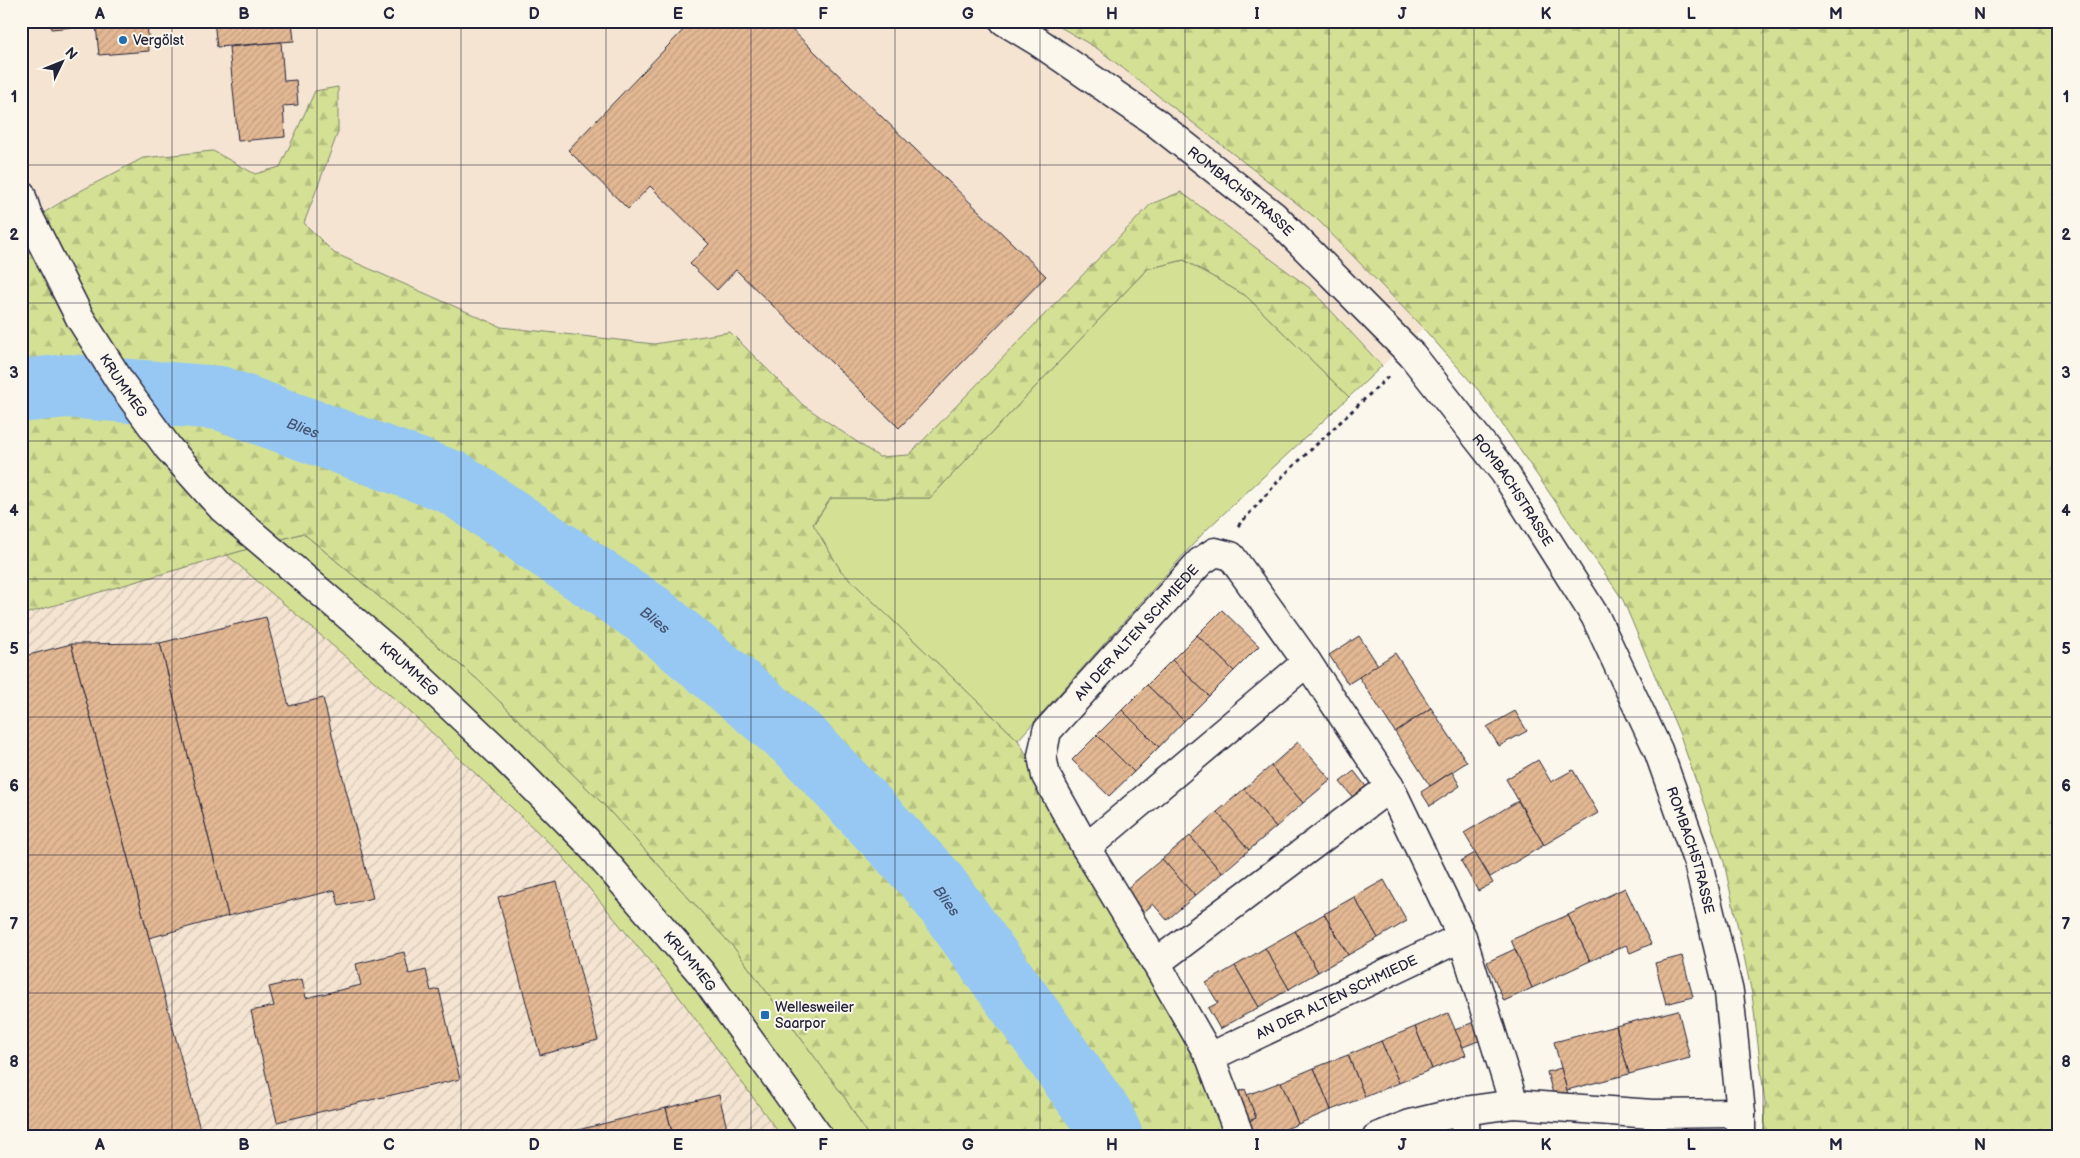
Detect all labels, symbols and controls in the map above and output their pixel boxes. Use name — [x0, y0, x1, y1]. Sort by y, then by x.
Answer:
text: A — [94, 5, 105, 24]
text: B — [238, 5, 250, 24]
text: C — [383, 5, 395, 24]
text: D — [528, 5, 540, 24]
text: E — [673, 5, 683, 24]
text: F — [818, 5, 828, 24]
text: G — [962, 5, 974, 24]
text: H — [1106, 5, 1118, 24]
text: I — [1254, 5, 1260, 24]
text: J — [1398, 5, 1407, 24]
text: K — [1541, 5, 1552, 24]
text: L — [1686, 5, 1696, 24]
text: M — [1829, 5, 1843, 24]
text: N — [1974, 5, 1986, 24]
place label: Vergölst — [133, 32, 185, 49]
marker: Vergölst — [117, 34, 129, 46]
north arrow — [38, 38, 88, 88]
text: N — [61, 44, 81, 63]
text: 1 — [11, 88, 17, 107]
text: 1 — [2063, 88, 2069, 107]
street label: ROMBACHSTRASSE — [1184, 143, 1297, 240]
text: 2 — [9, 226, 19, 245]
text: 2 — [2061, 226, 2071, 245]
street label: KRUMMEG — [96, 351, 152, 421]
text: 3 — [9, 364, 19, 383]
text: 3 — [2061, 364, 2071, 383]
water label: Blies — [284, 414, 322, 443]
street label: ROMBACHSTRASSE — [1469, 431, 1557, 549]
text: 4 — [9, 502, 19, 521]
text: 4 — [2061, 502, 2071, 521]
street label: AN DER ALTEN SCHMIEDE — [1071, 561, 1202, 704]
water label: Blies — [636, 602, 674, 638]
street label: KRUMMEG — [376, 638, 443, 700]
text: 5 — [9, 640, 19, 659]
text: 5 — [2061, 640, 2071, 659]
text: 6 — [9, 777, 19, 796]
text: 6 — [2061, 777, 2071, 796]
street label: ROMBACHSTRASSE — [1663, 784, 1718, 915]
water label: Blies — [929, 882, 964, 920]
text: 7 — [10, 915, 19, 934]
text: 7 — [2062, 915, 2071, 934]
street label: KRUMMEG — [660, 928, 720, 995]
street label: AN DER ALTEN SCHMIEDE — [1253, 951, 1420, 1043]
place label: Wellesweiler Saarpor — [775, 999, 855, 1032]
marker: Wellesweiler Saarpor — [759, 1009, 771, 1021]
text: 8 — [9, 1053, 19, 1072]
text: 8 — [2061, 1053, 2071, 1072]
text: A — [94, 1136, 105, 1155]
text: B — [238, 1136, 250, 1155]
text: C — [383, 1136, 395, 1155]
text: D — [528, 1136, 540, 1155]
text: E — [673, 1136, 683, 1155]
text: F — [818, 1136, 828, 1155]
text: G — [962, 1136, 974, 1155]
text: H — [1106, 1136, 1118, 1155]
text: I — [1254, 1136, 1260, 1155]
text: J — [1398, 1136, 1407, 1155]
text: K — [1541, 1136, 1552, 1155]
text: L — [1686, 1136, 1696, 1155]
text: M — [1829, 1136, 1843, 1155]
text: N — [1974, 1136, 1986, 1155]

